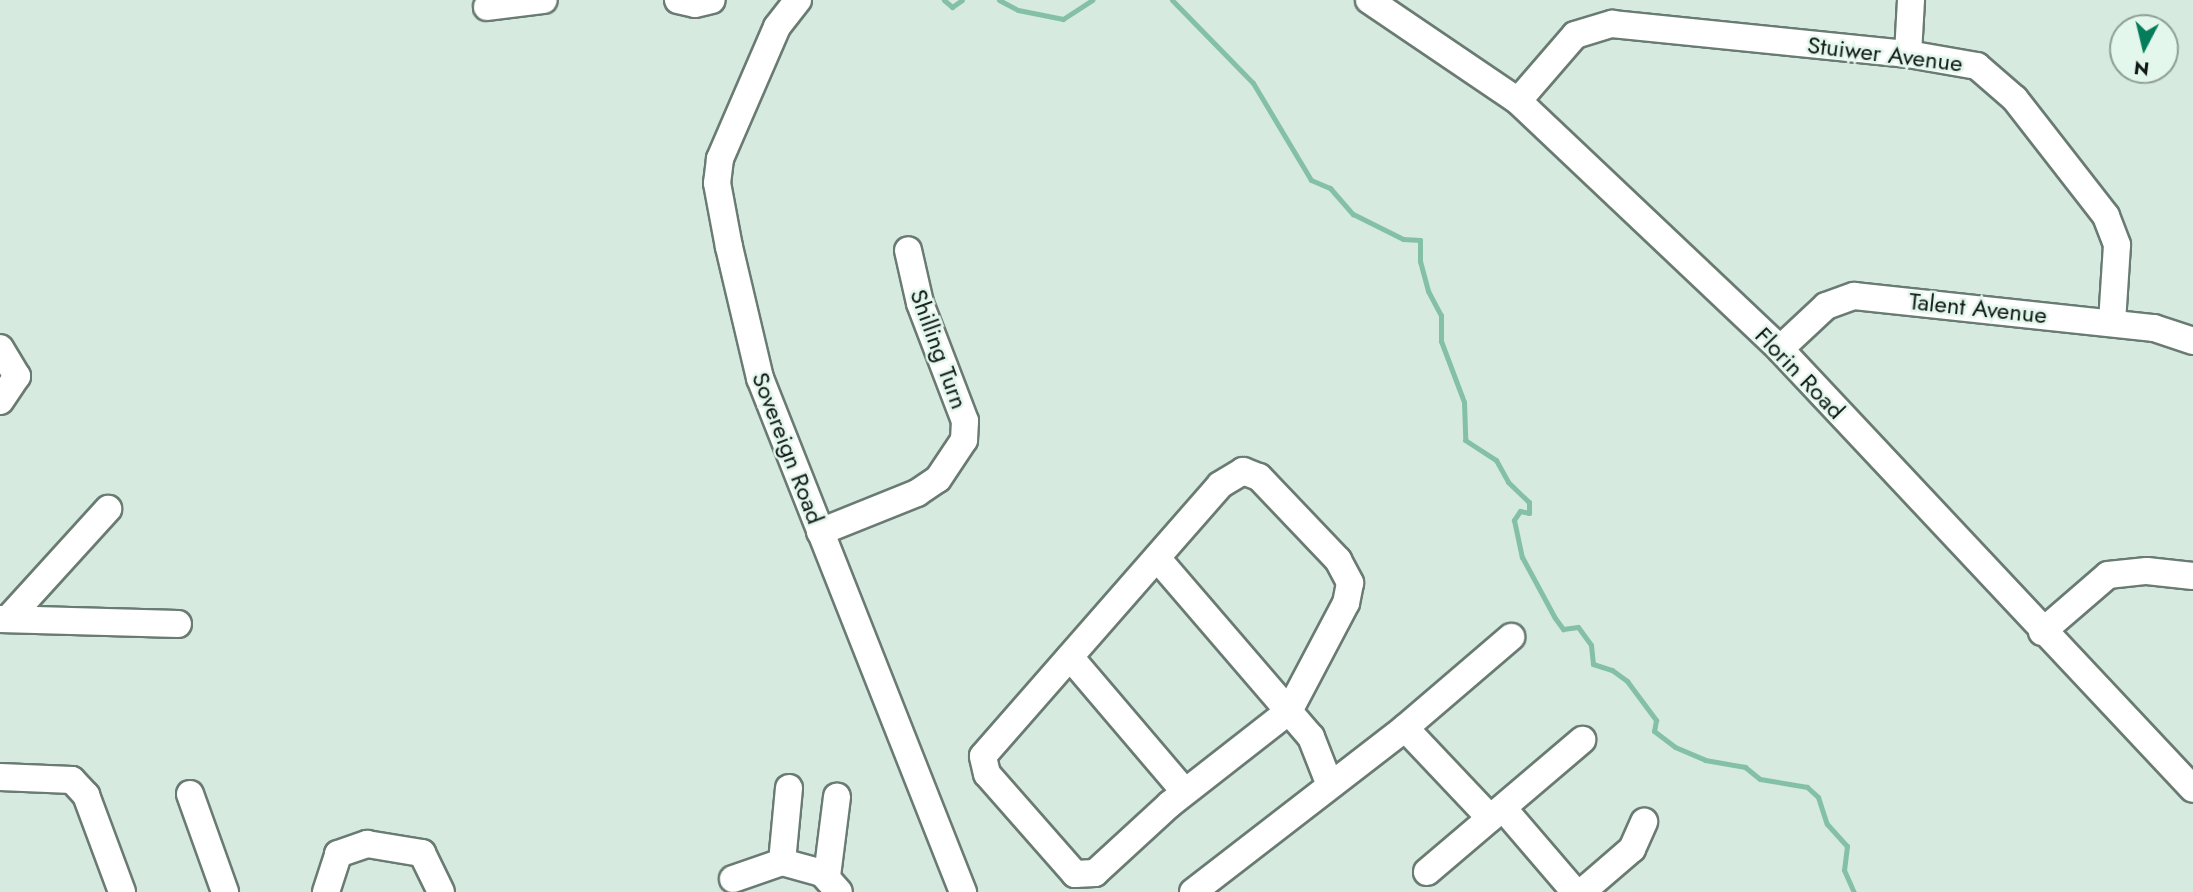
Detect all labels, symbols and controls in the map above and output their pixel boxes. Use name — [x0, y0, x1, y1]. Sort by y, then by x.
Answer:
north arrow — [2109, 14, 2179, 84]
street label: Stuiwer Avenue — [1806, 30, 1964, 78]
text: N — [2132, 54, 2151, 83]
street label: Shilling Turn — [904, 285, 974, 413]
street label: Talent Avenue — [1908, 286, 2048, 330]
street label: Florin Road — [1749, 321, 1851, 425]
street label: Sovereign Road — [746, 368, 830, 528]

